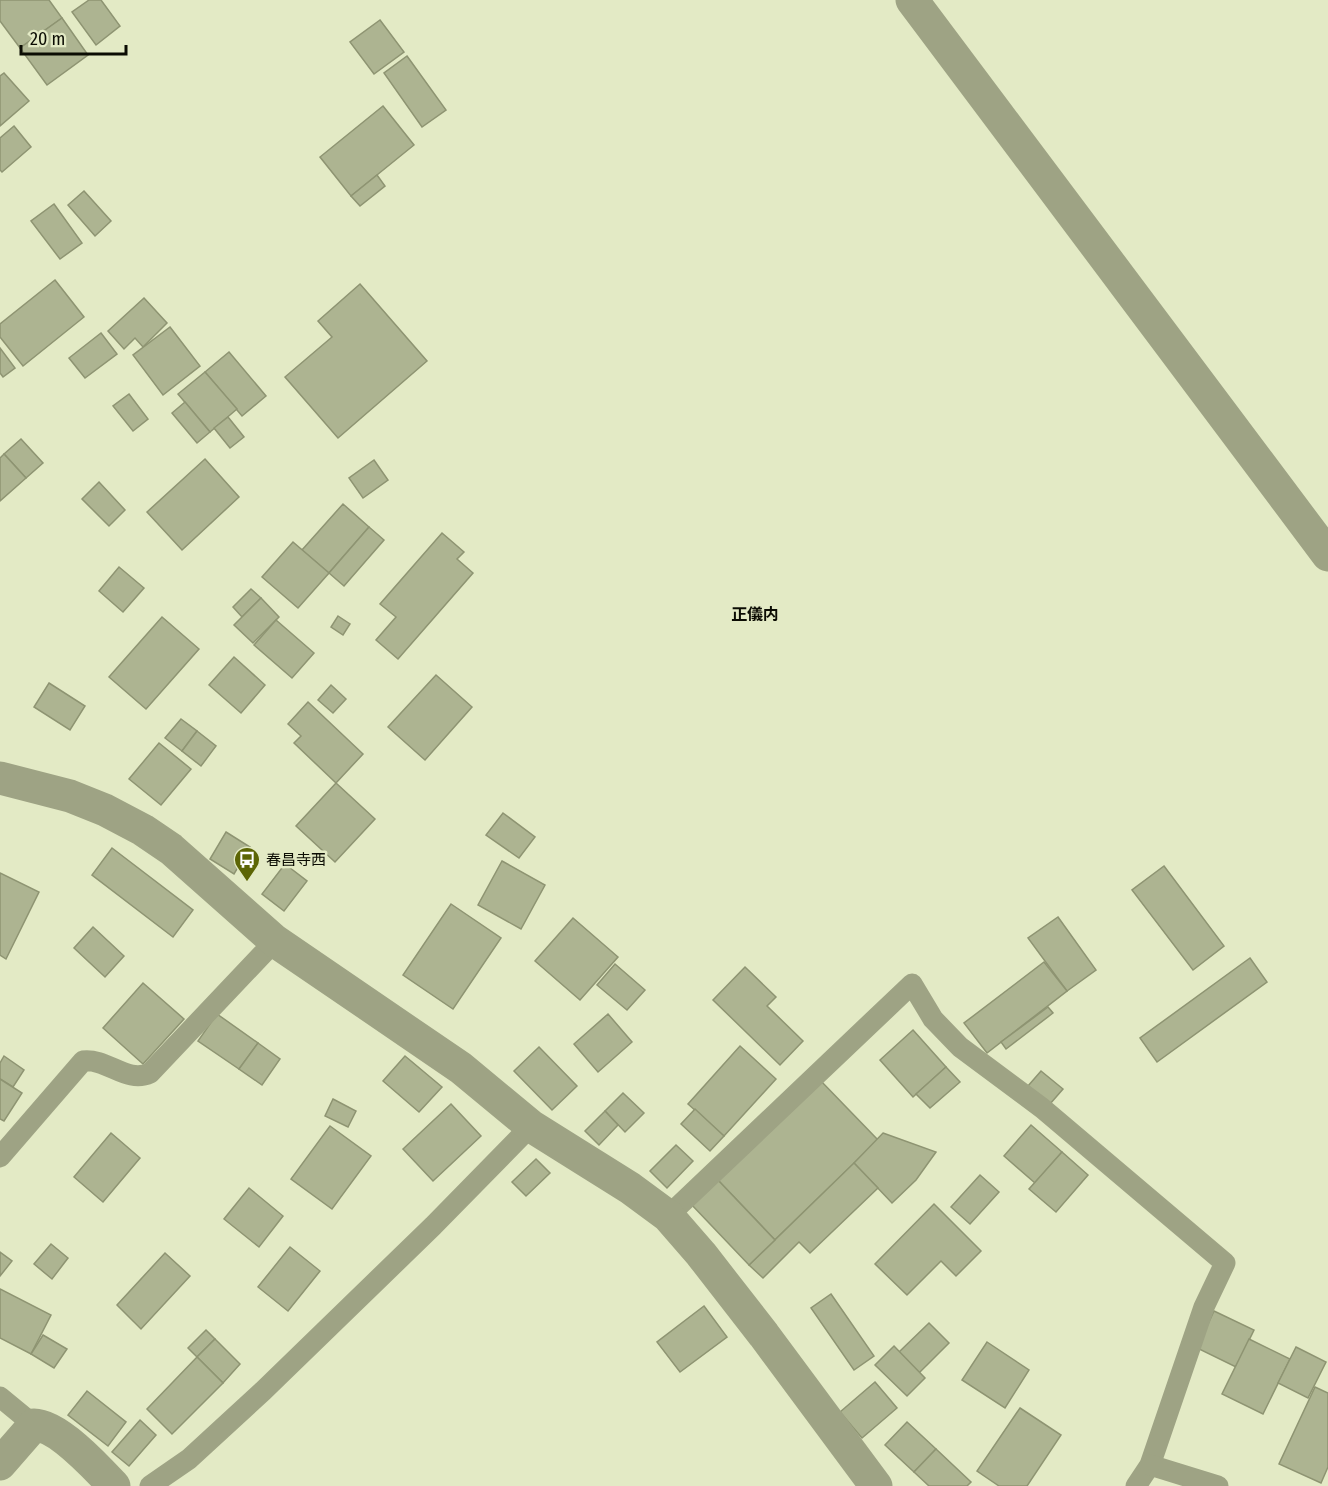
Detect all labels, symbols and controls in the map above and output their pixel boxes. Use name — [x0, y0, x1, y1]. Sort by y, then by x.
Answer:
scale bar — [21, 18, 126, 56]
text: 20 m — [30, 28, 65, 50]
district label: 正儀内 — [731, 605, 779, 624]
bus stop icon: 春昌寺西 — [232, 845, 262, 883]
place label: 春昌寺西 — [266, 851, 326, 869]

